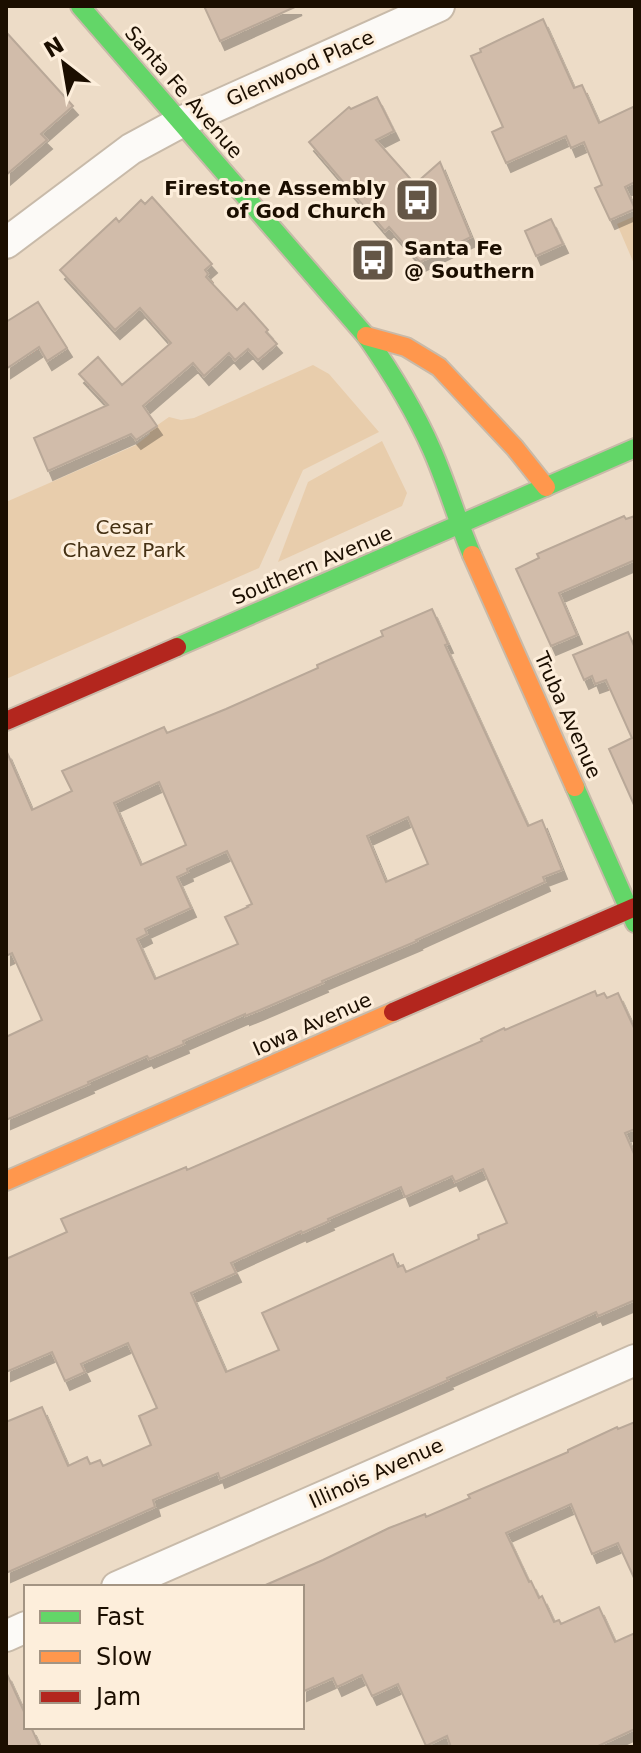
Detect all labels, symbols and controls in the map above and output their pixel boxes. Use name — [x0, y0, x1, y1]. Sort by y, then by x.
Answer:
street label: Santa Fe Avenue — [120, 21, 248, 163]
north arrow — [24, 24, 104, 104]
street label: Glenwood Place — [222, 25, 378, 111]
text: N — [40, 32, 68, 63]
place label: Firestone Assembly of God Church — [164, 176, 386, 223]
bus stop icon: Firestone Assembly of God Church — [393, 176, 441, 224]
bus stop icon: Santa Fe @ Southern — [349, 236, 397, 284]
place label: Santa Fe @ Southern — [404, 236, 535, 283]
park label: Cesar Chavez Park — [62, 515, 186, 562]
street label: Southern Avenue — [228, 520, 396, 610]
street label: Truba Avenue — [529, 647, 607, 782]
street label: Iowa Avenue — [249, 987, 375, 1061]
street label: Illinois Avenue — [305, 1433, 447, 1513]
legend — [24, 1585, 304, 1729]
text: Fast — [96, 1603, 144, 1631]
text: Slow — [96, 1643, 152, 1671]
text: Jam — [94, 1683, 141, 1711]

